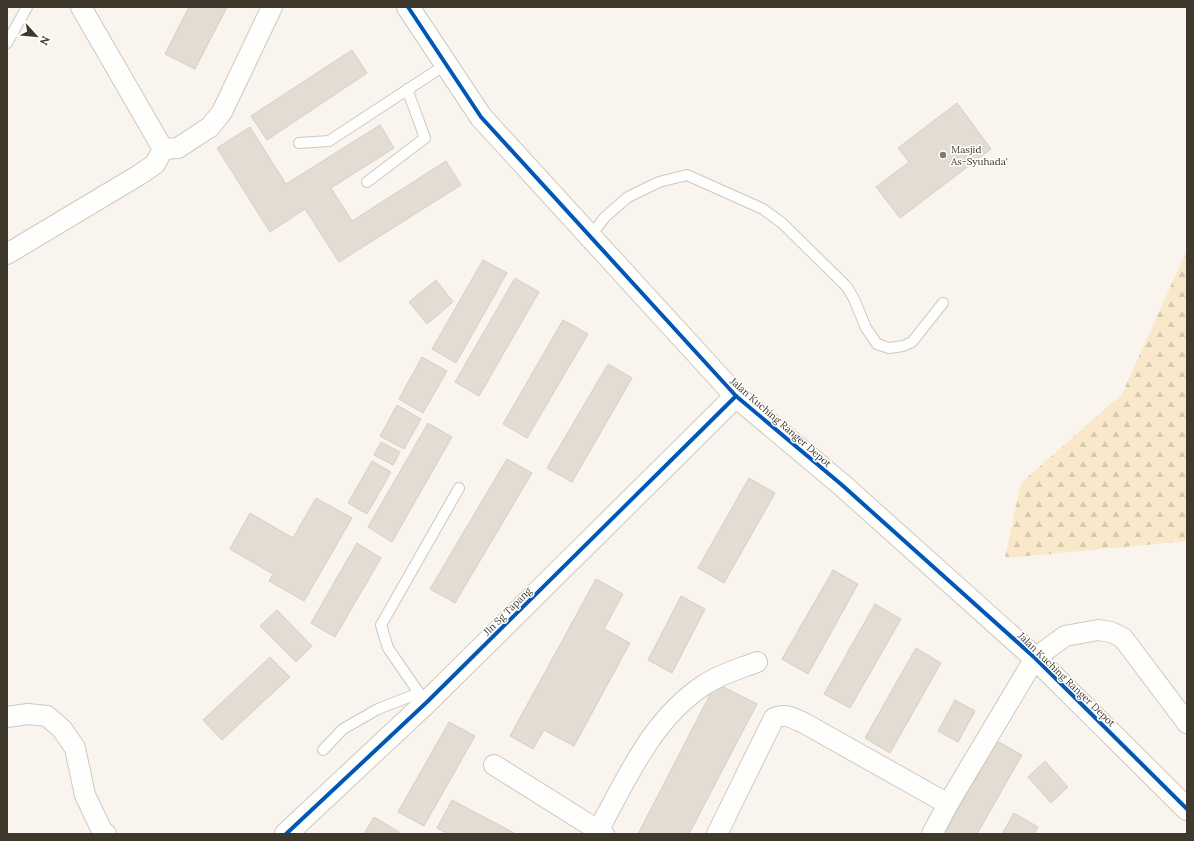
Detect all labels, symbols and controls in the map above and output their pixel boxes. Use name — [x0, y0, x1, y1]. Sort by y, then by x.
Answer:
north arrow — [16, 16, 56, 56]
text: N — [37, 34, 53, 48]
place label: Masjid As-Syuhada' — [950, 143, 1008, 168]
marker: Masjid As-Syuhada' — [938, 150, 948, 160]
street label: Jalan Kuching Ranger Depot — [726, 374, 834, 470]
street label: Jln Sg Tapang — [480, 584, 535, 639]
street label: Jalan Kuching Ranger Depot — [1015, 629, 1118, 729]

